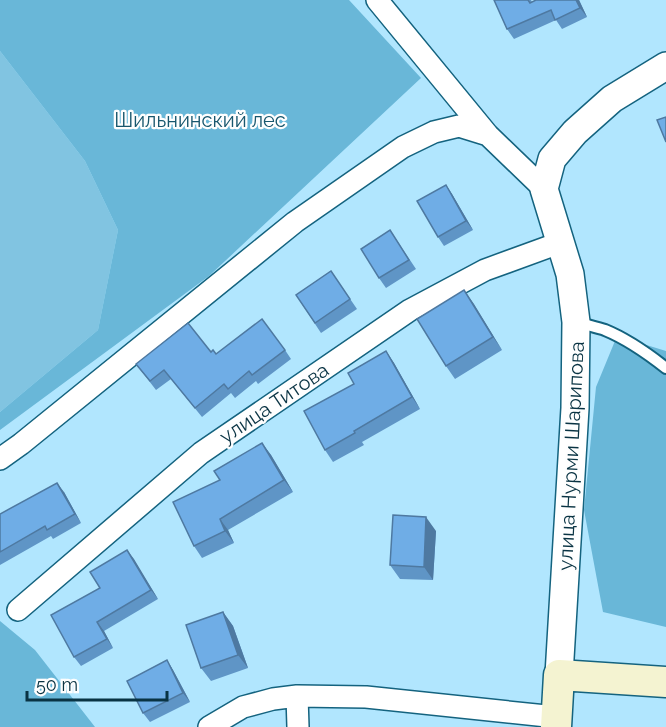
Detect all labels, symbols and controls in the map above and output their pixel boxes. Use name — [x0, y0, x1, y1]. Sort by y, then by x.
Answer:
park label: Шильнинский лес — [114, 108, 286, 132]
street label: улица Нурми Шарипова — [553, 341, 589, 571]
street label: улица Титова — [215, 358, 333, 448]
scale bar — [27, 664, 166, 702]
text: 50 m — [36, 674, 78, 695]

